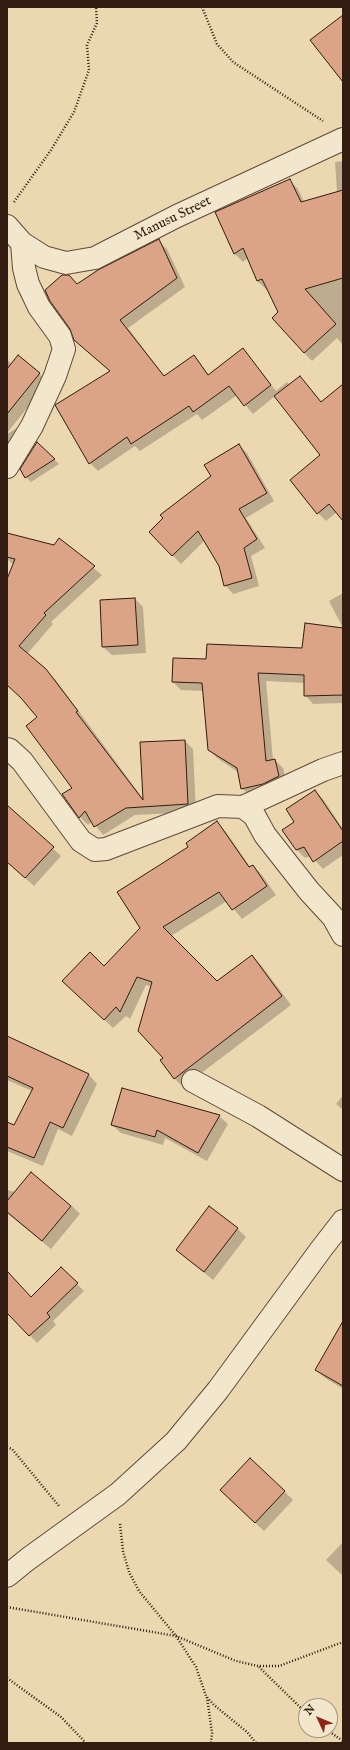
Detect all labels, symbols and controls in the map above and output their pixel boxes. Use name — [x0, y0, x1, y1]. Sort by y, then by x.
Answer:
street label: Manusu Street — [132, 193, 214, 245]
north arrow — [298, 1698, 338, 1738]
text: N — [302, 1702, 318, 1719]

